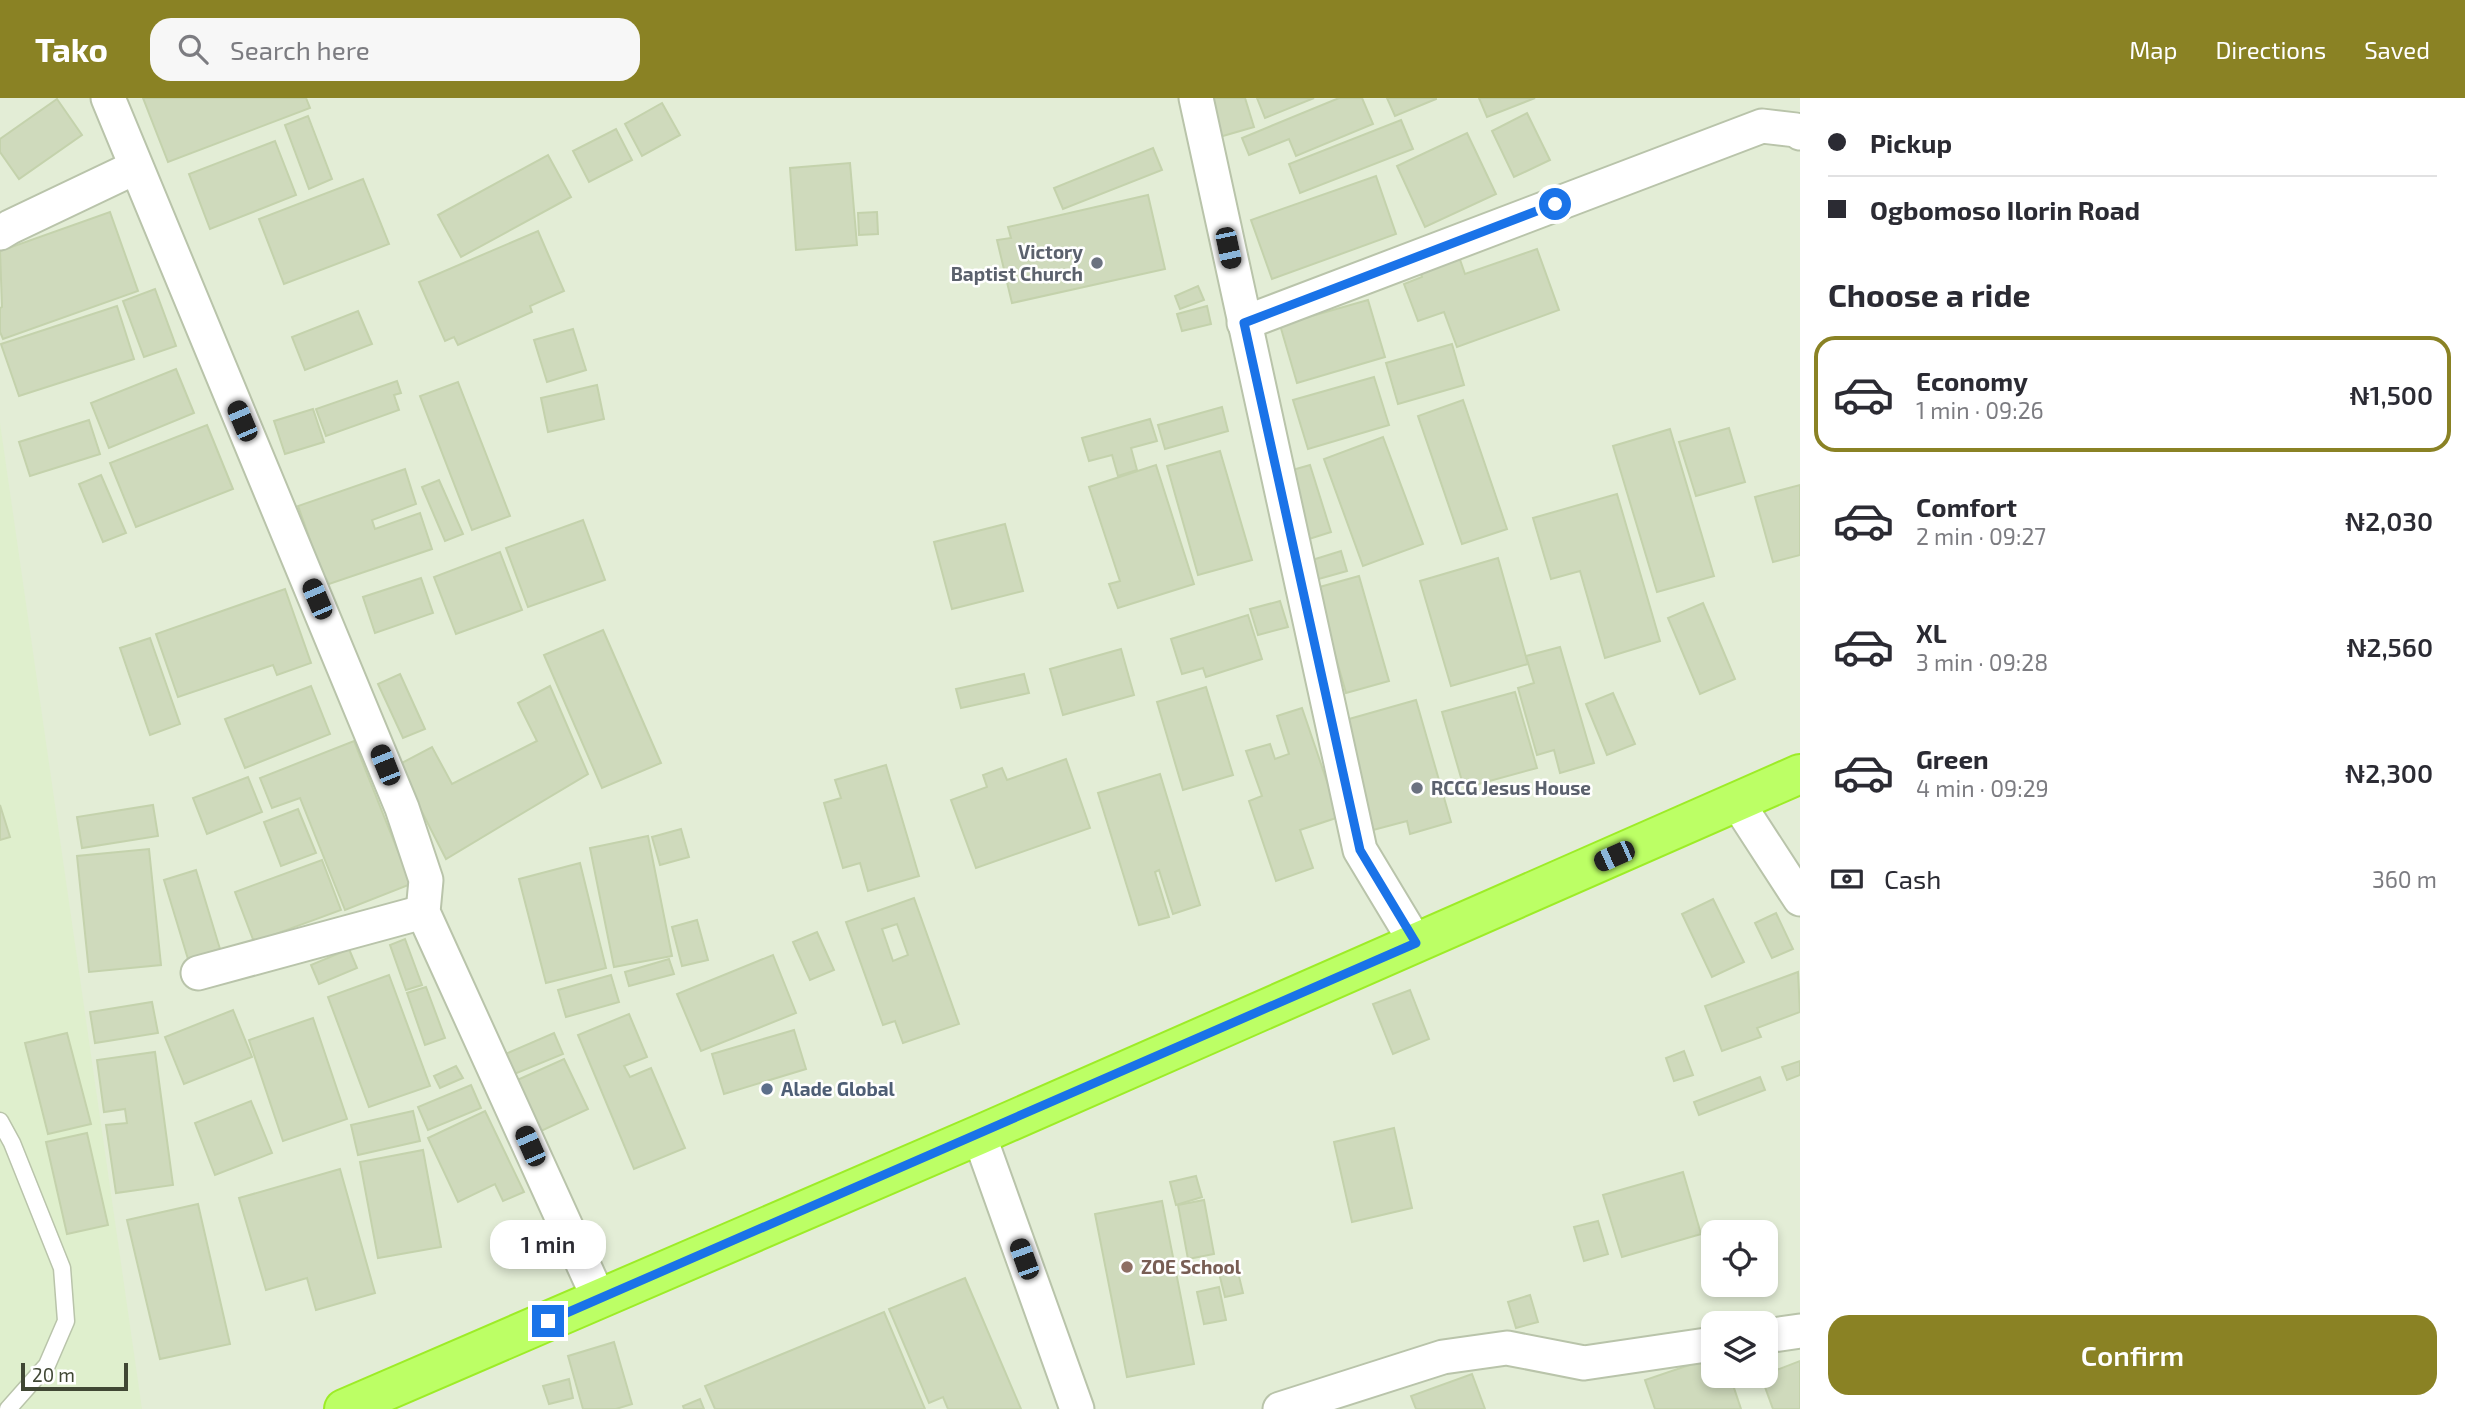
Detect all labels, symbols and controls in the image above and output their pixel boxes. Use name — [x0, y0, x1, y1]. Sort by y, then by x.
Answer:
search box — [150, 18, 640, 81]
text: Tako — [35, 29, 108, 69]
icon: search — [174, 30, 212, 68]
text: Search here — [230, 34, 370, 65]
text: Map — [2129, 35, 2177, 64]
text: Directions — [2215, 35, 2326, 64]
text: Saved — [2364, 35, 2430, 64]
text: Pickup — [1870, 127, 1952, 158]
route start — [1539, 188, 1571, 220]
text: Ogbomoso Ilorin Road — [1870, 194, 2140, 225]
car — [1214, 225, 1243, 271]
place label: Victory Baptist Church — [951, 240, 1083, 285]
marker: Victory Baptist Church — [1089, 255, 1105, 271]
text: Choose a ride — [1828, 275, 2031, 313]
icon: car — [1832, 363, 1895, 426]
text: Economy — [1916, 365, 2028, 396]
text: ₦1,500 — [2350, 379, 2433, 410]
text: 1 min · 09:26 — [1916, 396, 2044, 424]
car — [225, 398, 260, 444]
icon: car — [1832, 489, 1895, 552]
text: Comfort — [1916, 491, 2017, 522]
text: ₦2,030 — [2345, 505, 2433, 536]
text: 2 min · 09:27 — [1916, 522, 2046, 550]
car — [300, 576, 335, 622]
icon: car — [1832, 615, 1895, 678]
text: XL — [1916, 617, 1947, 648]
text: ₦2,560 — [2346, 631, 2433, 662]
text: 3 min · 09:28 — [1916, 648, 2048, 676]
icon: car — [1832, 741, 1895, 804]
car — [368, 742, 403, 788]
text: Green — [1916, 743, 1989, 774]
text: ₦2,300 — [2345, 757, 2433, 788]
text: 4 min · 09:29 — [1916, 774, 2049, 802]
place label: RCCG Jesus House — [1431, 776, 1591, 799]
marker: RCCG Jesus House — [1409, 780, 1425, 796]
car — [1591, 838, 1638, 874]
icon: cash — [1828, 860, 1866, 898]
text: Cash — [1884, 863, 1941, 894]
text: 360 m — [2372, 865, 2437, 893]
place label: Alade Global — [781, 1077, 896, 1100]
marker: Alade Global — [759, 1081, 775, 1097]
car — [512, 1123, 549, 1169]
callout: 1 min — [490, 1220, 606, 1268]
map controls — [1701, 1220, 1778, 1388]
button: locate — [1701, 1220, 1778, 1297]
text: 1 min — [521, 1230, 575, 1258]
car — [1007, 1236, 1042, 1282]
place label: ZOE School — [1141, 1255, 1242, 1278]
marker: ZOE School — [1119, 1259, 1135, 1275]
route end — [532, 1305, 564, 1337]
button: layers — [1701, 1311, 1778, 1388]
button: Confirm — [1828, 1315, 2437, 1395]
scale bar — [21, 1360, 128, 1392]
text: 20 m — [32, 1363, 75, 1386]

